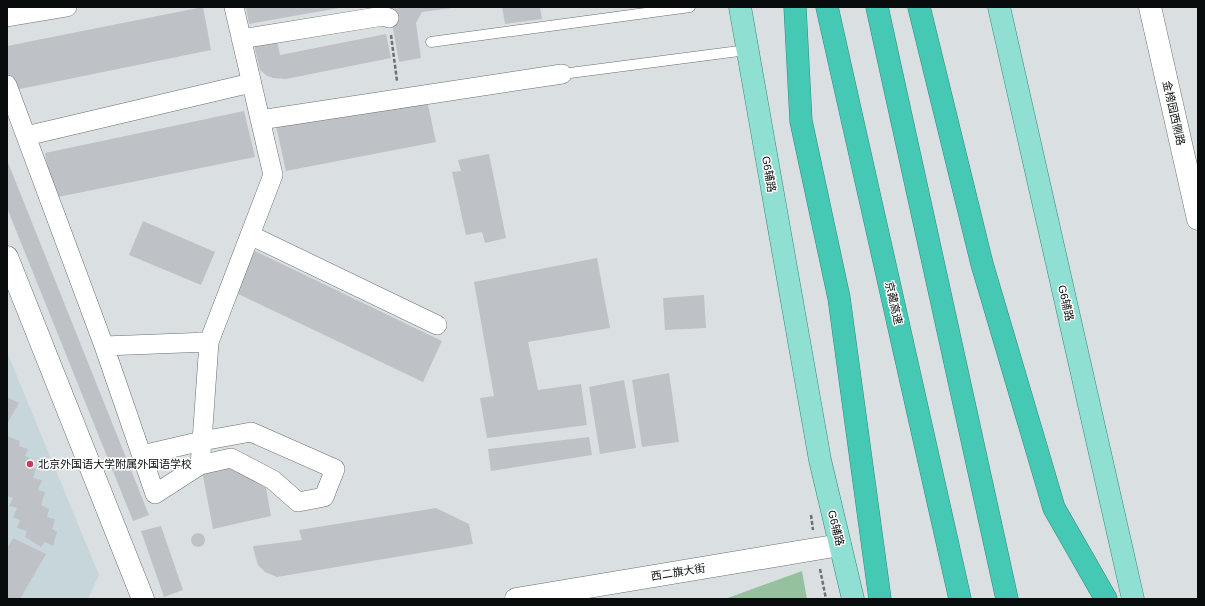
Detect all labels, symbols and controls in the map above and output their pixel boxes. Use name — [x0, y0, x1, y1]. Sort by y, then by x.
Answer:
street label: 金榜园西侧路 — [1161, 79, 1187, 147]
street label: G6辅路 — [760, 155, 778, 193]
street label: 京藏高速 — [883, 280, 905, 326]
street label: G6辅路 — [1056, 284, 1076, 322]
place label: 北京外国语大学附属外国语学校 — [38, 458, 192, 470]
marker: 北京外国语大学附属外国语学校 — [25, 459, 35, 469]
street label: G6辅路 — [826, 509, 846, 547]
street label: 西二旗大街 — [650, 562, 706, 582]

